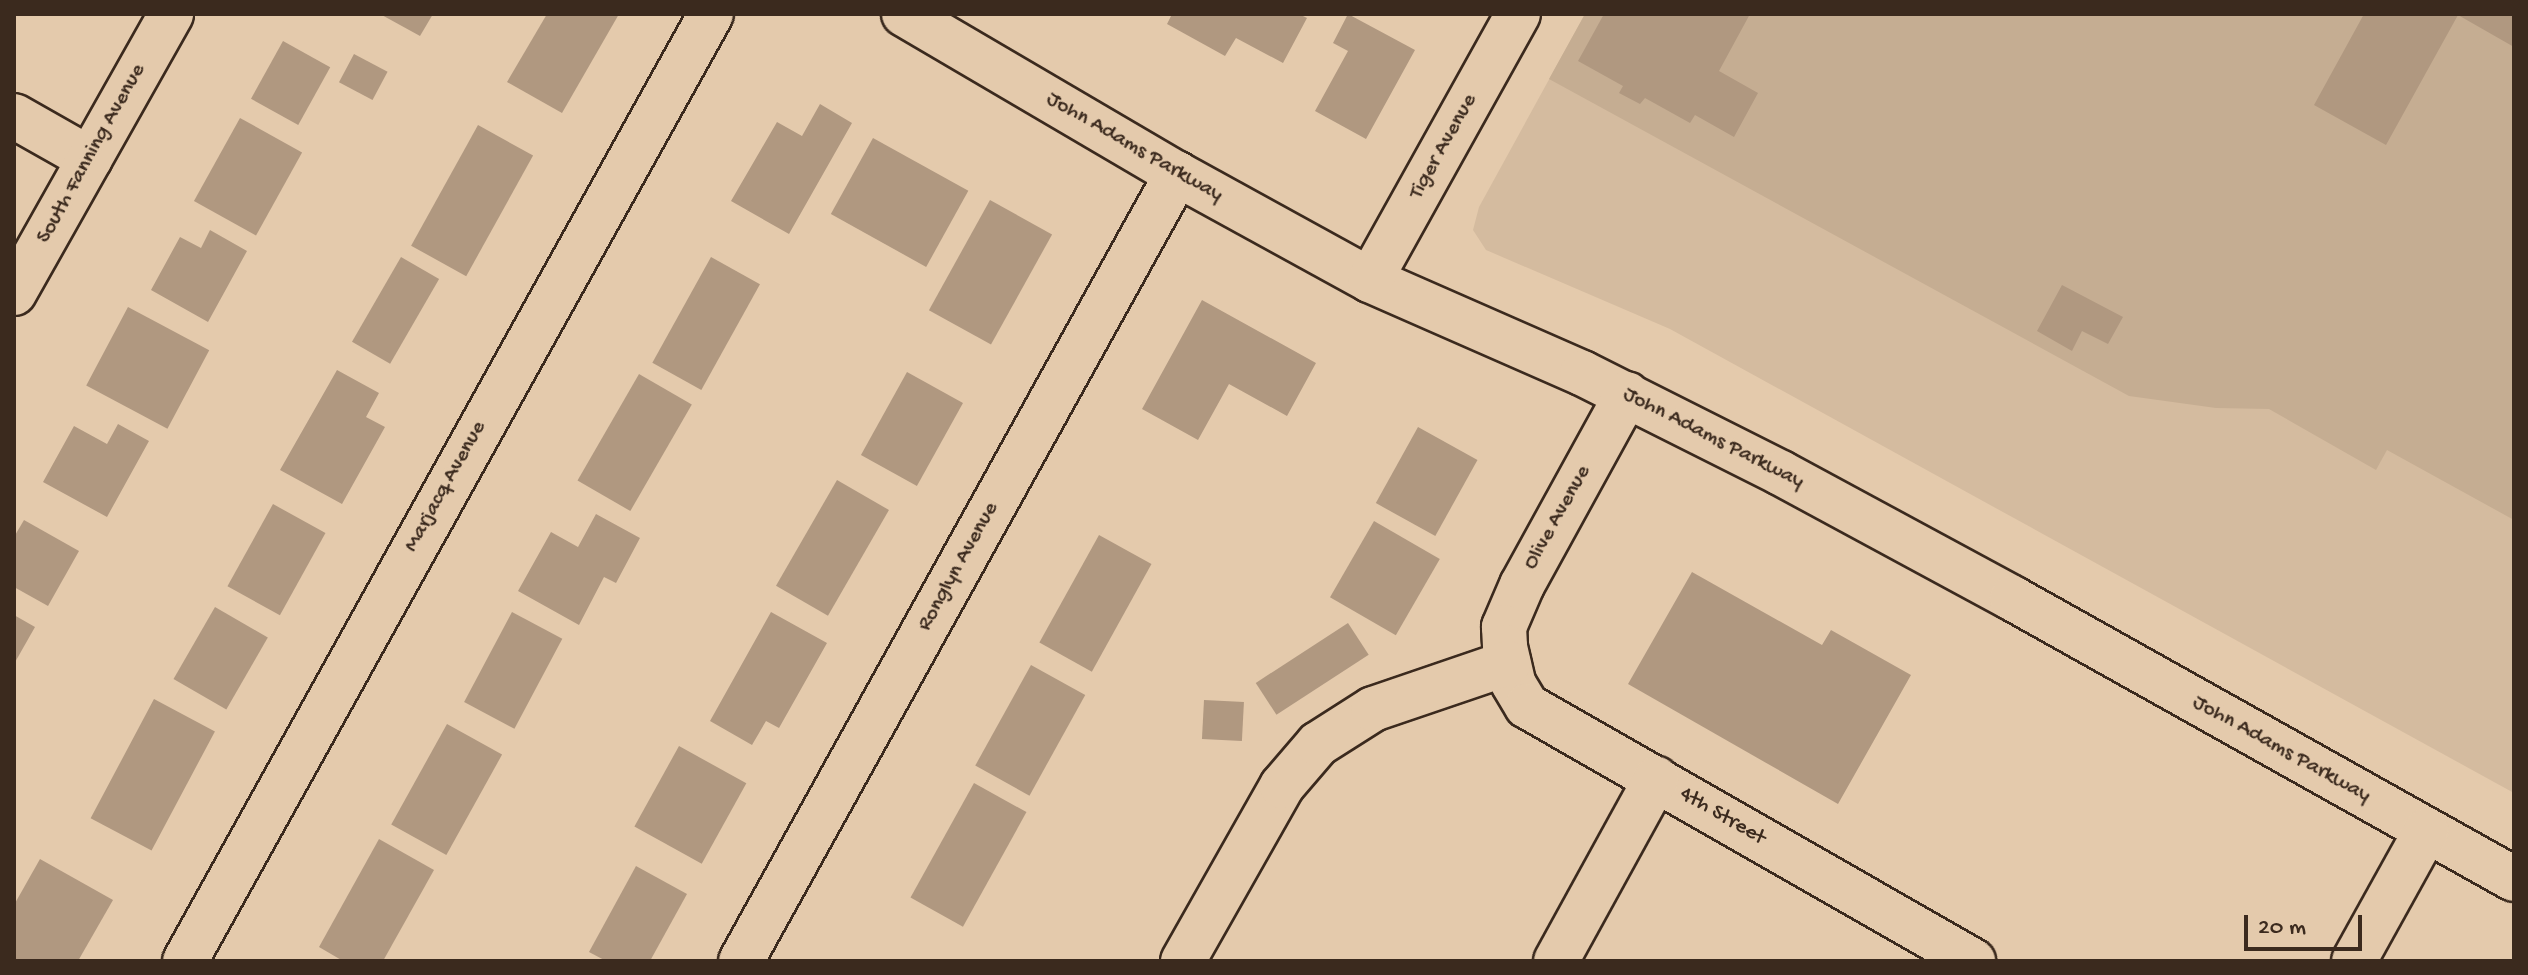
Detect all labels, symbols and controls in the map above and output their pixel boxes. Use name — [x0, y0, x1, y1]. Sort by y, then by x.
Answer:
street label: South Fanning Avenue — [32, 60, 152, 248]
street label: John Adams Parkway — [1041, 87, 1227, 209]
street label: Tiger Avenue — [1404, 90, 1484, 204]
street label: John Adams Parkway — [1618, 382, 1808, 496]
street label: Marjacq Avenue — [399, 417, 493, 557]
street label: Olive Avenue — [1519, 461, 1597, 575]
street label: Ronglyn Avenue — [913, 498, 1005, 636]
street label: John Adams Parkway — [2187, 690, 2375, 810]
street label: 4th Street — [1674, 782, 1770, 852]
scale bar — [2248, 899, 2366, 949]
text: 20 m — [2258, 914, 2306, 943]

